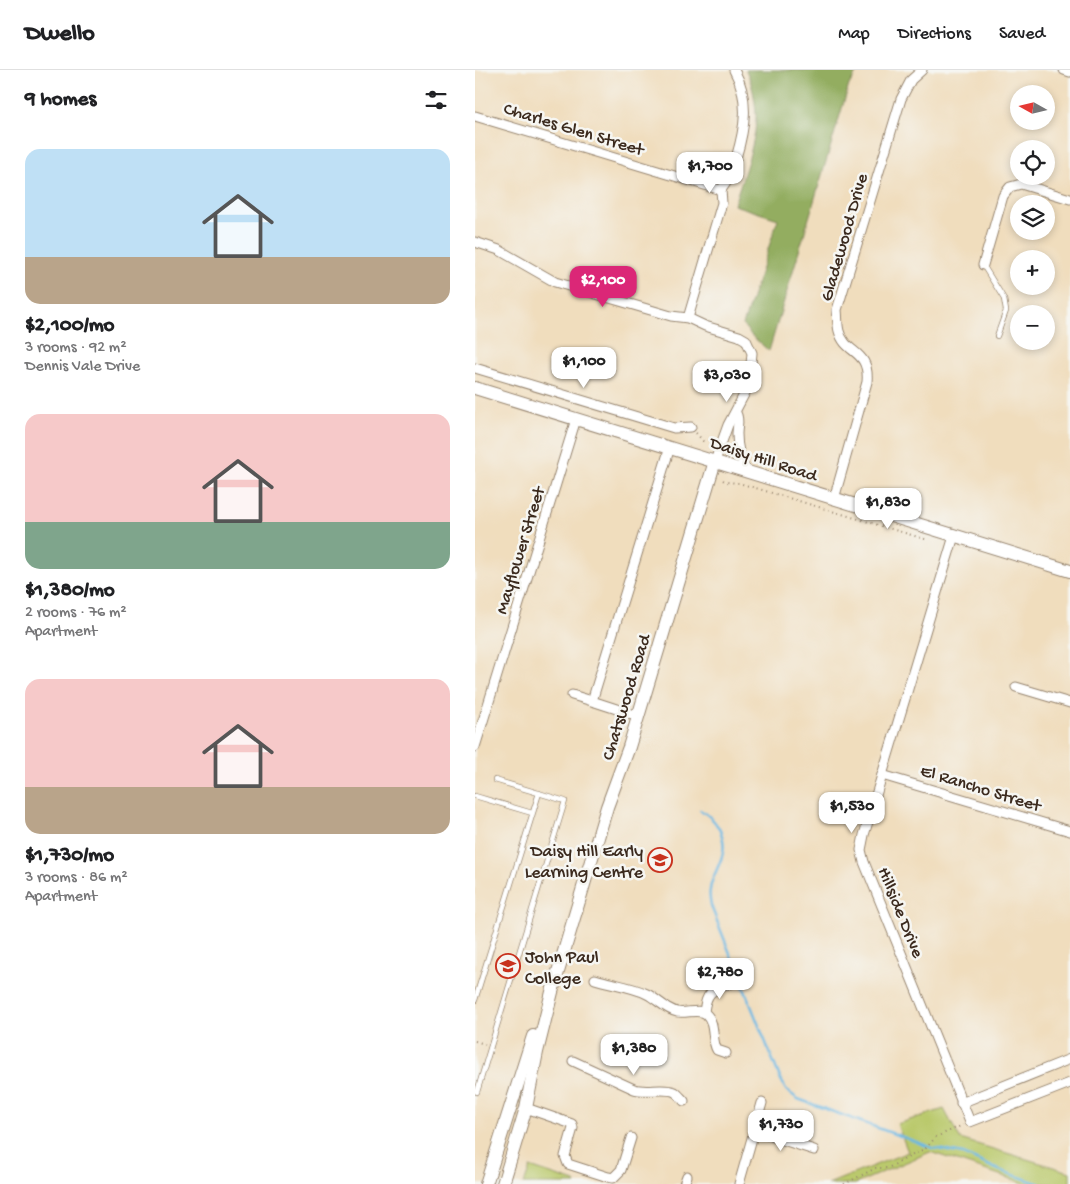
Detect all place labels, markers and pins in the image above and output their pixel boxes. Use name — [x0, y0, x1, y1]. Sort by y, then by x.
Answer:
pin: $1,700 — [669, 152, 751, 194]
pin: $2,100 — [562, 266, 644, 308]
pin: $1,100 — [543, 346, 625, 389]
pin: $3,030 — [686, 360, 768, 403]
pin: $1,830 — [847, 488, 929, 530]
pin: $1,530 — [811, 792, 893, 834]
place label: Daisy Hill Early Learning Centre — [525, 842, 644, 884]
school or university icon: Daisy Hill Early Learning Centre — [647, 847, 673, 873]
place label: John Paul College — [525, 948, 599, 990]
school or university icon: John Paul College — [495, 953, 521, 979]
pin: $2,780 — [679, 958, 761, 1000]
pin: $1,380 — [593, 1034, 675, 1076]
pin: $1,730 — [740, 1110, 822, 1152]

